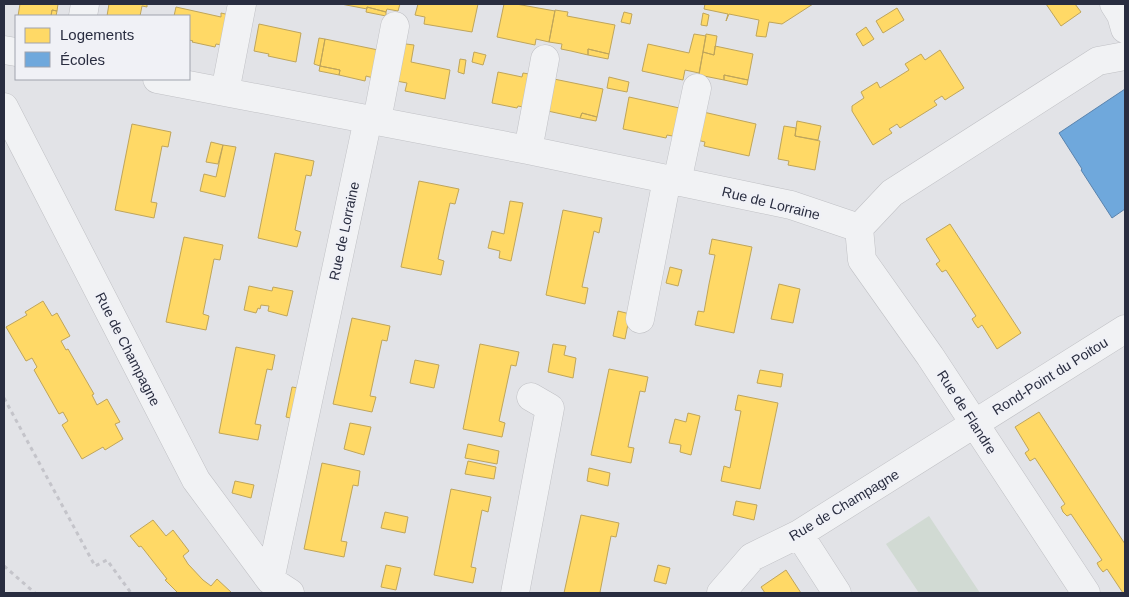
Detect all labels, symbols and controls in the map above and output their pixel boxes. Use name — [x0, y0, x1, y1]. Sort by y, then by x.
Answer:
legend — [15, 15, 190, 80]
text: Logements — [60, 26, 134, 43]
text: Écoles — [60, 51, 105, 68]
street label: Rue de Lorraine — [326, 180, 362, 282]
street label: Rue de Lorraine — [720, 183, 822, 223]
street label: Rue de Champagne — [92, 290, 164, 409]
street label: Rond-Point du Poitou — [989, 334, 1111, 418]
street label: Rue de Flandre — [934, 367, 1000, 457]
street label: Rue de Champagne — [786, 466, 902, 544]

